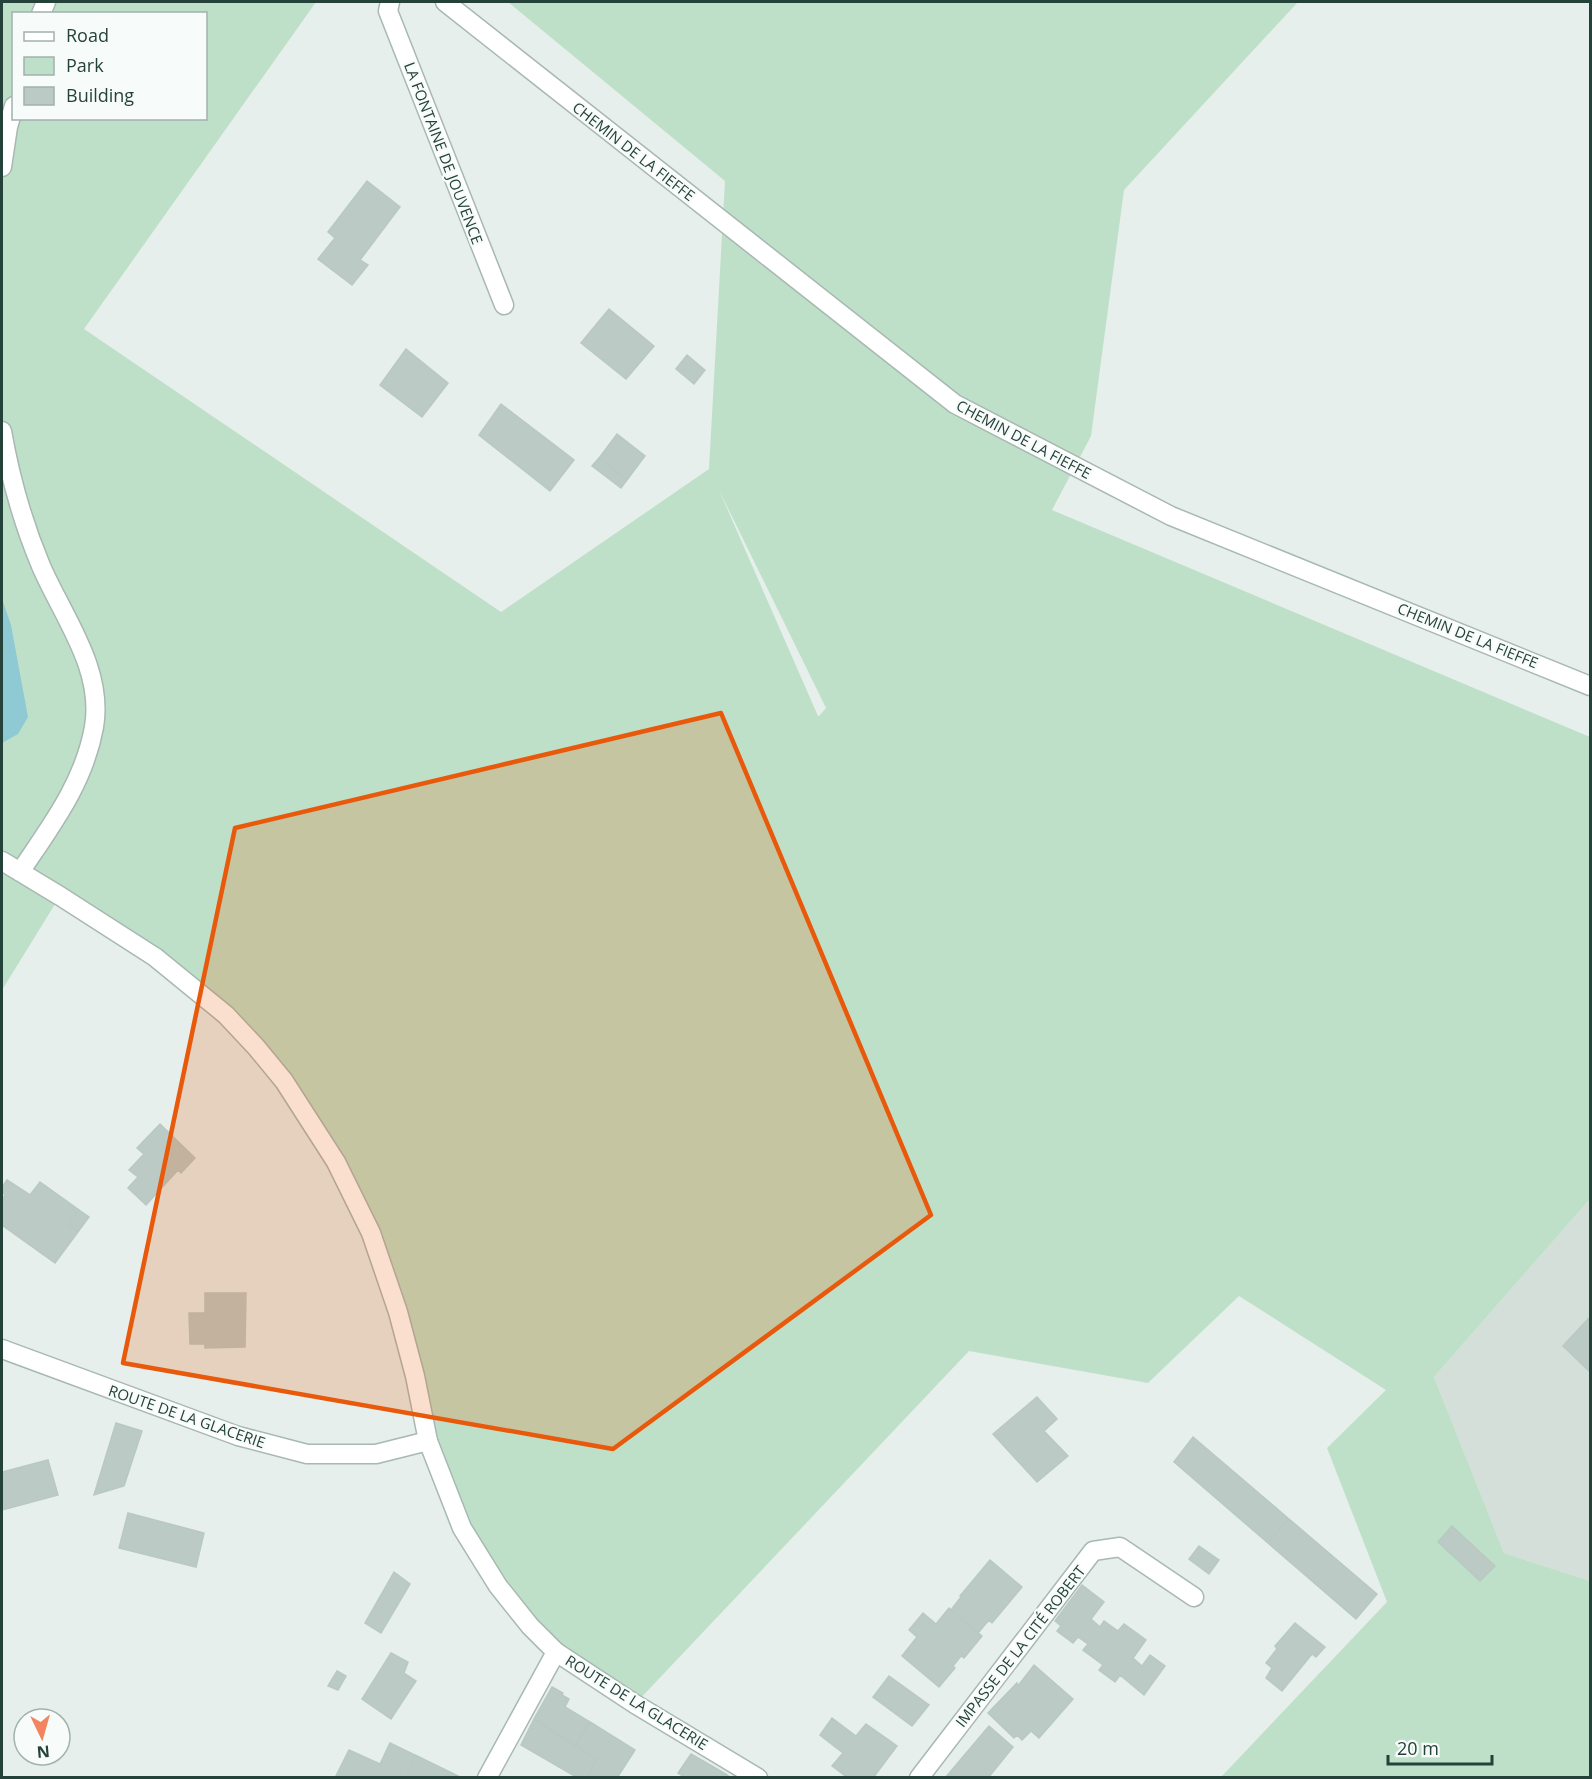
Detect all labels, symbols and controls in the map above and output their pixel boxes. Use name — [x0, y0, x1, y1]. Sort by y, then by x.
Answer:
legend — [12, 12, 207, 120]
text: Road — [66, 23, 109, 47]
text: Park — [66, 53, 104, 77]
street label: LA FONTAINE DE JOUVENCE — [400, 59, 488, 247]
text: Building — [66, 83, 134, 107]
street label: CHEMIN DE LA FIEFFE — [569, 97, 699, 205]
street label: CHEMIN DE LA FIEFFE — [953, 395, 1095, 483]
street label: CHEMIN DE LA FIEFFE — [1395, 598, 1541, 672]
street label: ROUTE DE LA GLACERIE — [106, 1380, 268, 1452]
street label: IMPASSE DE LA CITÉ ROBERT — [951, 1561, 1090, 1731]
street label: ROUTE DE LA GLACERIE — [562, 1650, 712, 1754]
north arrow — [12, 1707, 72, 1767]
scale bar — [1388, 1728, 1492, 1766]
text: 20 m — [1397, 1736, 1439, 1760]
text: N — [36, 1740, 51, 1763]

